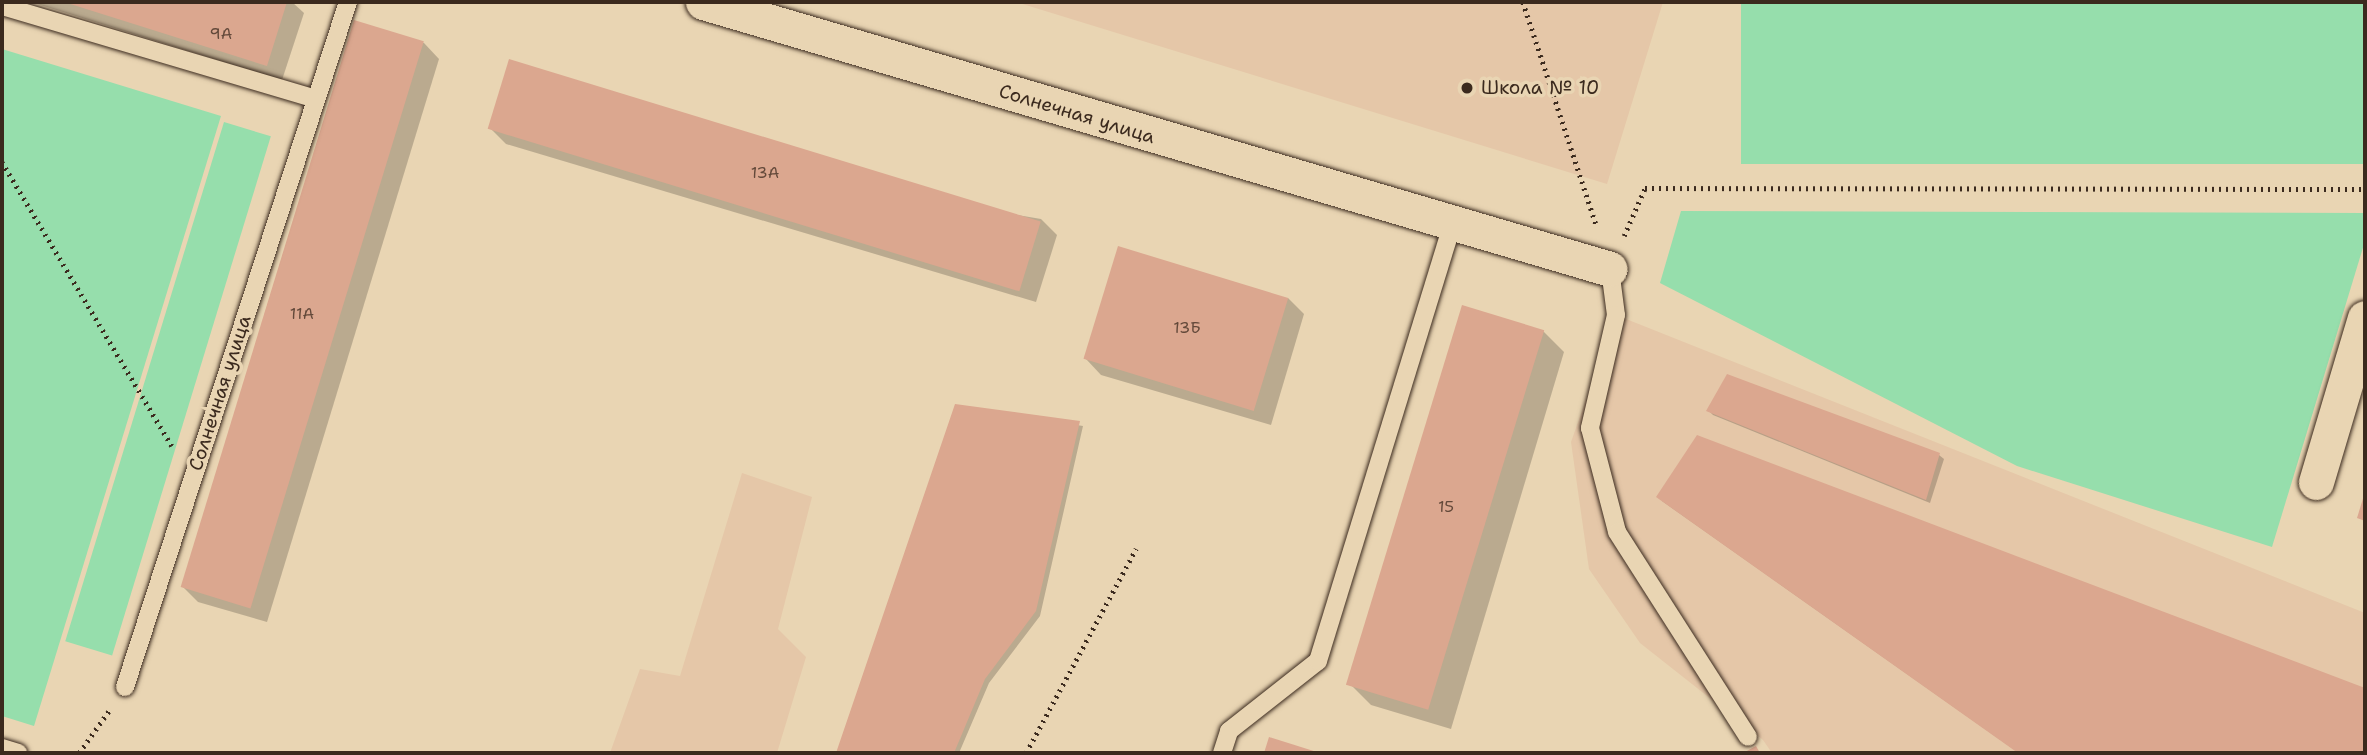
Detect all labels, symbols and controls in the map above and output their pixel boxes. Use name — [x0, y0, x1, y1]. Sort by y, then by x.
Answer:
house number: 9А — [210, 24, 232, 44]
place label: Школа № 10 — [1481, 77, 1599, 99]
street label: Солнечная улица — [996, 79, 1158, 149]
marker: Школа № 10 — [1459, 80, 1475, 96]
house number: 13А — [751, 163, 779, 183]
house number: 11А — [290, 304, 314, 324]
street label: Солнечная улица — [184, 312, 256, 474]
house number: 13Б — [1173, 318, 1201, 338]
house number: 15 — [1438, 497, 1454, 517]

